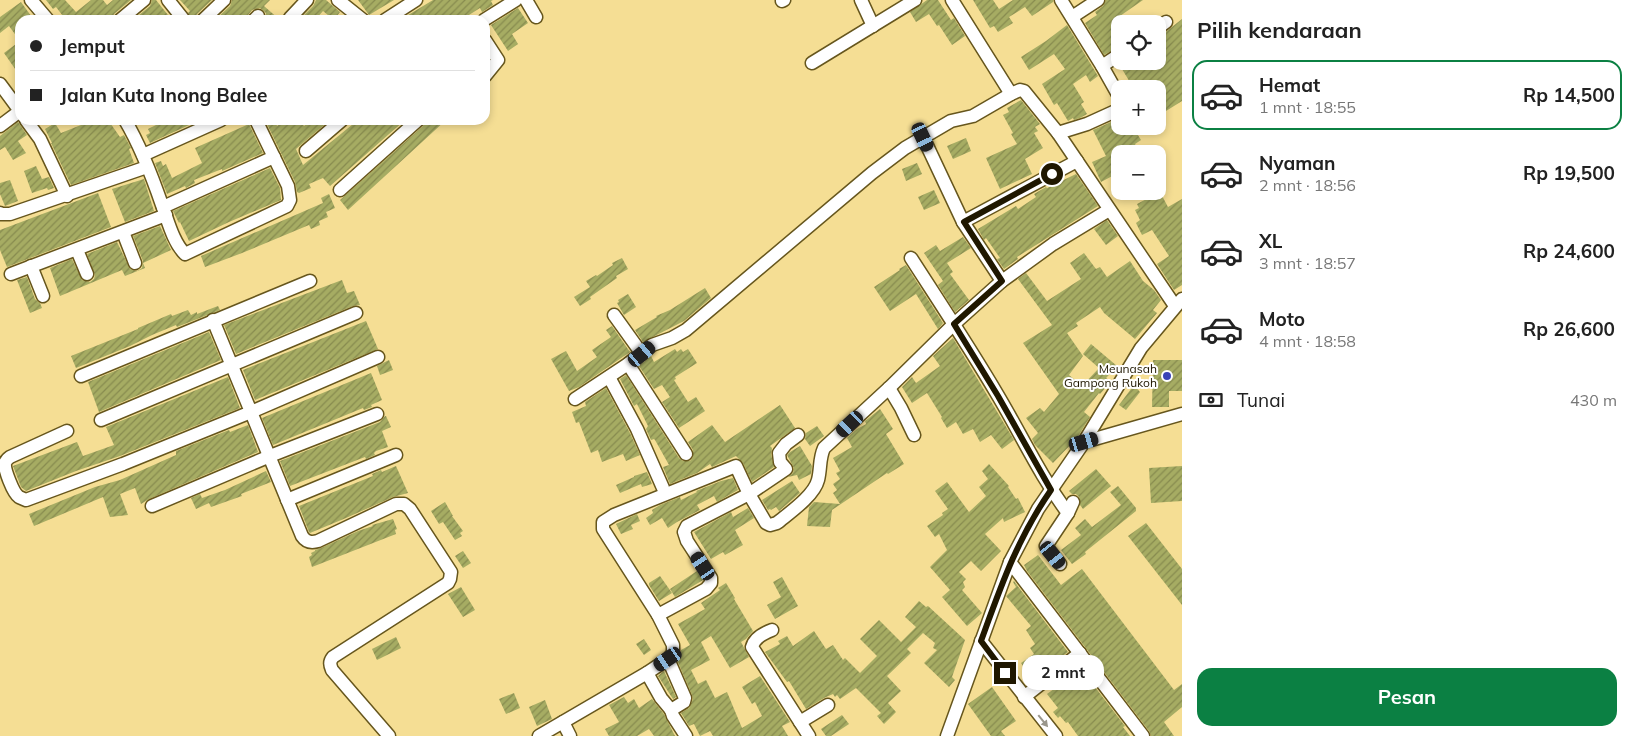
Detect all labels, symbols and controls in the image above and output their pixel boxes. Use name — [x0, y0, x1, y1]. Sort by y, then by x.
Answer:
map controls — [1111, 15, 1166, 200]
button: locate — [1111, 15, 1166, 70]
text: Pilih kendaraan — [1197, 16, 1362, 44]
text: Jemput — [60, 34, 125, 58]
icon: car — [1199, 73, 1244, 118]
text: Hemat — [1259, 73, 1320, 97]
button: + — [1111, 80, 1166, 135]
text: Jalan Kuta Inong Balee — [60, 83, 267, 107]
text: Rp 14,500 — [1523, 83, 1615, 107]
text: 1 mnt · 18:55 — [1259, 97, 1356, 117]
car — [909, 120, 936, 154]
button: − — [1111, 145, 1166, 200]
icon: car — [1199, 151, 1244, 196]
text: Nyaman — [1259, 151, 1336, 175]
text: Rp 19,500 — [1523, 161, 1615, 185]
route start — [1041, 163, 1063, 185]
text: 2 mnt · 18:56 — [1259, 175, 1356, 195]
icon: car — [1199, 229, 1244, 274]
text: XL — [1259, 229, 1282, 253]
text: Rp 24,600 — [1523, 239, 1615, 263]
text: 3 mnt · 18:57 — [1259, 253, 1356, 273]
icon: car — [1199, 307, 1244, 352]
text: Moto — [1259, 307, 1305, 331]
text: Rp 26,600 — [1523, 317, 1615, 341]
text: 4 mnt · 18:58 — [1259, 331, 1356, 351]
car — [625, 339, 658, 369]
place label: Meunasah Gampong Rukoh — [1064, 361, 1157, 390]
marker: Meunasah Gampong Rukoh — [1161, 370, 1173, 382]
icon: cash — [1197, 386, 1225, 414]
text: Tunai — [1237, 388, 1285, 412]
text: 430 m — [1570, 390, 1617, 410]
car — [833, 408, 866, 440]
car — [1067, 431, 1100, 453]
car — [1037, 539, 1068, 571]
car — [688, 549, 717, 583]
car — [651, 644, 684, 674]
callout: 2 mnt — [1022, 656, 1105, 690]
route end — [994, 662, 1016, 684]
text: 2 mnt — [1041, 662, 1085, 682]
button: Pesan — [1197, 668, 1617, 726]
one-way arrow — [1038, 714, 1049, 727]

